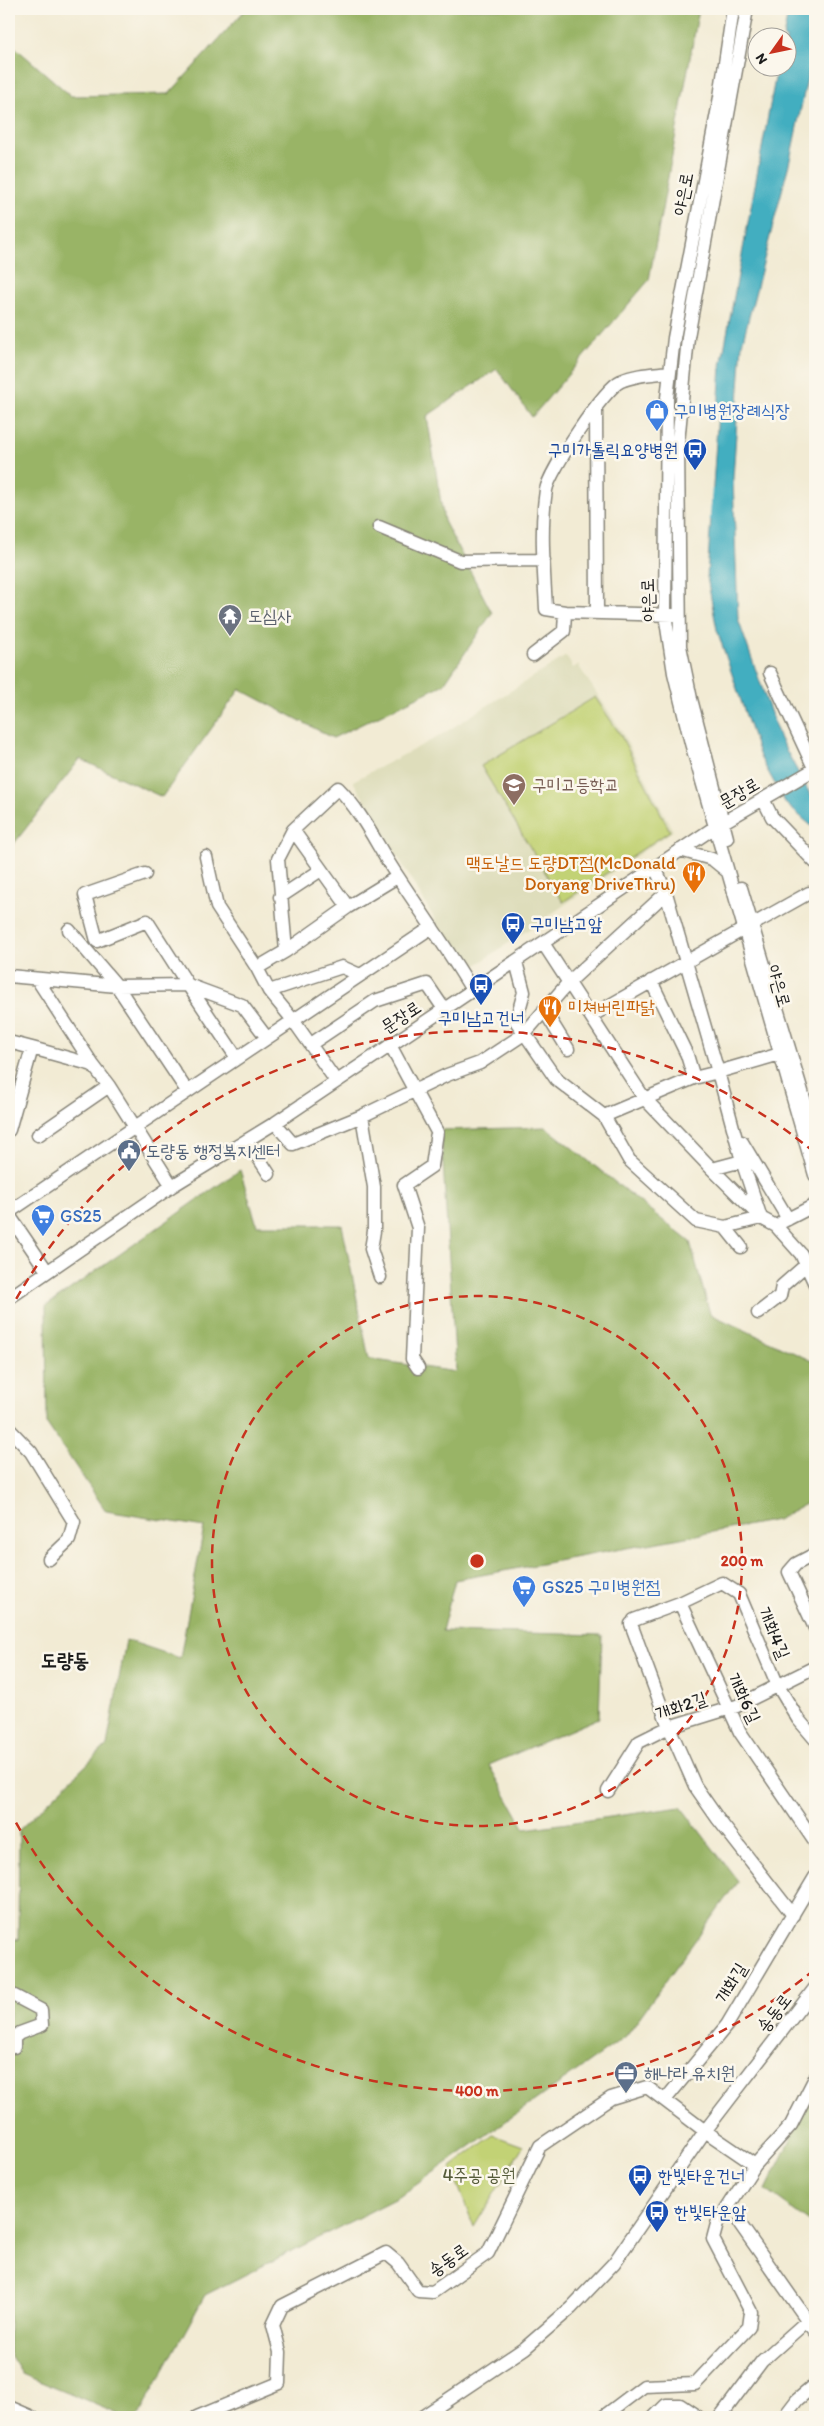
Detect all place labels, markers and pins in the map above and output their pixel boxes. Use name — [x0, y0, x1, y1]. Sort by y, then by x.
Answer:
shop icon: 구미병원장례식장 — [644, 398, 670, 432]
place label: 구미병원장례식장 — [674, 400, 790, 422]
bus stop icon: 구미가톨릭요양병원 — [682, 437, 708, 471]
place label: 구미가톨릭요양병원 — [548, 439, 678, 461]
temple icon: 도심사 — [217, 603, 243, 637]
place label: 도심사 — [248, 605, 292, 627]
school or university icon: 구미고등학교 — [501, 772, 527, 806]
place label: 구미고등학교 — [532, 774, 619, 796]
place label: 맥도날드 도량DT점(McDonald Doryang DriveThru) — [466, 852, 676, 895]
restaurant icon: 맥도날드 도량DT점(McDonald Doryang DriveThru) — [681, 860, 707, 894]
bus stop icon: 구미남고앞 — [500, 911, 526, 945]
place label: 구미남고앞 — [530, 913, 603, 935]
bus stop icon: 구미남고건너 — [468, 972, 494, 1006]
restaurant icon: 미쳐버린파닭 — [537, 994, 563, 1028]
place label: 미쳐버린파닭 — [568, 996, 655, 1018]
place label: 구미남고건너 — [438, 1007, 524, 1029]
public building icon: 도량동 행정복지센터 — [116, 1138, 142, 1172]
place label: 도량동 행정복지센터 — [146, 1140, 280, 1162]
supermarket icon: GS25 — [30, 1203, 56, 1237]
place label: GS25 — [60, 1205, 101, 1227]
centre of rings — [468, 1552, 486, 1570]
supermarket icon: GS25 구미병원점 — [511, 1574, 537, 1608]
place label: GS25 구미병원점 — [542, 1576, 660, 1598]
office icon: 해나라 유치원 — [613, 2060, 639, 2094]
place label: 해나라 유치원 — [644, 2062, 735, 2084]
bus stop icon: 한빛타운건너 — [627, 2163, 653, 2197]
place label: 한빛타운건너 — [658, 2165, 745, 2187]
bus stop icon: 한빛타운앞 — [644, 2199, 670, 2233]
place label: 한빛타운앞 — [674, 2201, 747, 2223]

